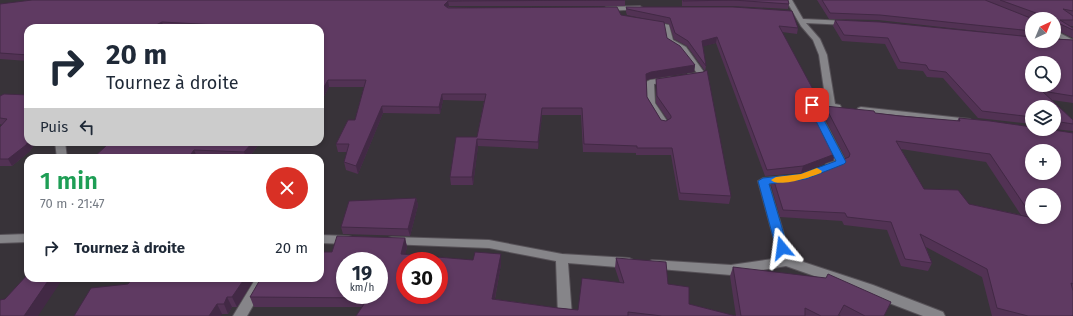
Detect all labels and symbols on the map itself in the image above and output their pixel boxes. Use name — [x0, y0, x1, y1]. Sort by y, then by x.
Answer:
north arrow — [1025, 12, 1061, 48]
pin — [795, 88, 829, 122]
position arrow — [761, 227, 803, 269]
speed limit sign: 30 — [396, 252, 448, 304]

